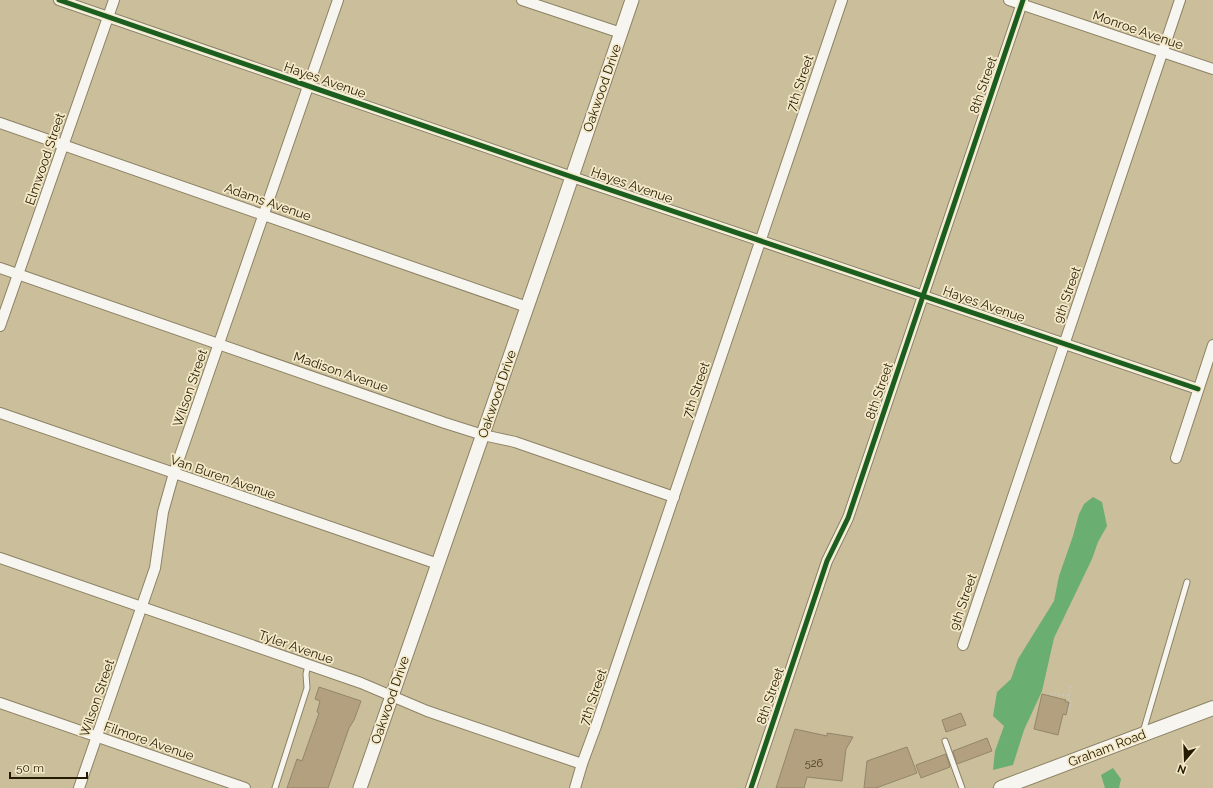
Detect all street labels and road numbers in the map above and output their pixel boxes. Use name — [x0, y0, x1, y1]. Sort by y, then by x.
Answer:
street label: Monroe Avenue — [1091, 7, 1186, 53]
street label: Oakwood Drive — [580, 42, 624, 134]
street label: 7th Street — [783, 52, 817, 113]
street label: 8th Street — [966, 54, 1000, 115]
street label: Hayes Avenue — [282, 59, 368, 101]
street label: Elmwood Street — [22, 110, 68, 207]
street label: Hayes Avenue — [589, 164, 675, 206]
street label: Adams Avenue — [223, 180, 314, 224]
street label: 9th Street — [1050, 264, 1084, 325]
street label: Hayes Avenue — [941, 283, 1027, 325]
street label: Wilson Street — [170, 347, 210, 429]
street label: Oakwood Drive — [475, 348, 519, 440]
street label: Madison Avenue — [292, 349, 391, 395]
street label: 7th Street — [679, 359, 713, 420]
street label: 8th Street — [862, 360, 896, 421]
street label: Van Buren Avenue — [168, 452, 278, 502]
street label: 9th Street — [946, 571, 980, 632]
street label: Tyler Avenue — [257, 627, 336, 667]
street label: Oakwood Drive — [368, 654, 412, 746]
street label: Wilson Street — [77, 657, 117, 739]
street label: 8th Street — [753, 665, 787, 726]
street label: 7th Street — [576, 666, 610, 727]
street label: Filmore Avenue — [102, 719, 196, 764]
street label: Graham Road — [1066, 726, 1148, 770]

